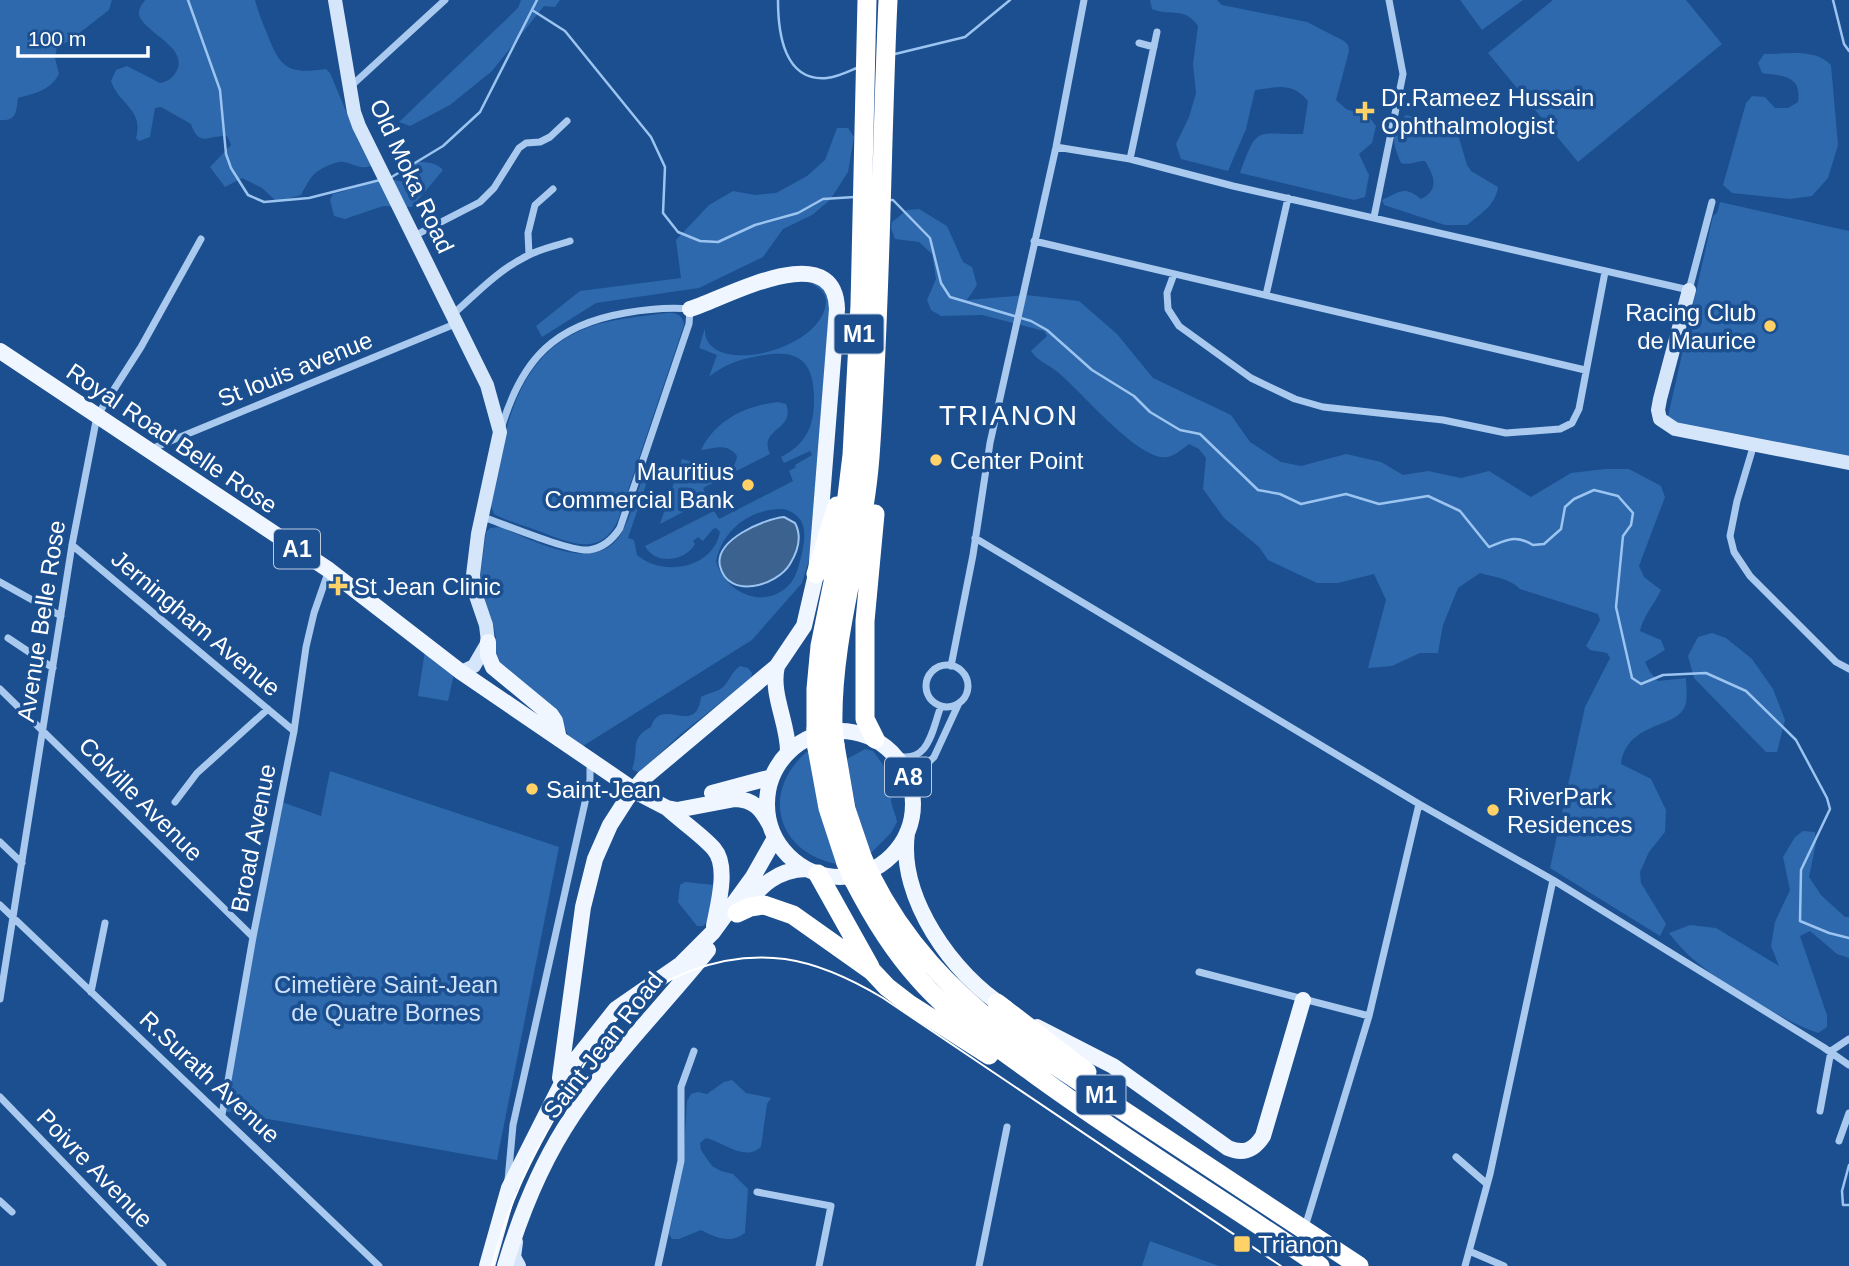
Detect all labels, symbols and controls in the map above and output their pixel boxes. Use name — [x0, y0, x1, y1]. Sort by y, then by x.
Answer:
scale bar — [18, 14, 147, 58]
text: 100 m — [28, 27, 86, 50]
place label: Dr.Rameez Hussain Ophthalmologist — [1381, 84, 1594, 139]
street label: Old Moka Road — [365, 95, 459, 257]
marker: Dr.Rameez Hussain Ophthalmologist — [1355, 101, 1375, 121]
place label: Racing Club de Maurice — [1625, 299, 1756, 354]
road number: M1 — [834, 314, 884, 354]
marker: Racing Club de Maurice — [1762, 318, 1778, 334]
street label: St louis avenue — [214, 326, 376, 412]
street label: Royal Road Belle Rose — [62, 357, 282, 519]
district label: TRIANON — [939, 400, 1079, 431]
place label: Center Point — [950, 447, 1084, 474]
marker: Center Point — [928, 452, 944, 468]
place label: Mauritius Commercial Bank — [545, 458, 735, 513]
marker: Mauritius Commercial Bank — [740, 477, 756, 493]
street label: Avenue Belle Rose — [12, 518, 70, 724]
road number: A1 — [274, 530, 320, 568]
street label: Jerningham Avenue — [106, 545, 286, 701]
place label: St Jean Clinic — [354, 573, 501, 600]
marker: St Jean Clinic — [328, 576, 348, 596]
street label: Colville Avenue — [74, 732, 208, 866]
road number: A8 — [885, 758, 931, 796]
street label: Broad Avenue — [225, 762, 281, 914]
place label: Saint-Jean — [546, 776, 661, 803]
marker: Saint-Jean — [524, 781, 540, 797]
place label: RiverPark Residences — [1507, 783, 1632, 838]
marker: RiverPark Residences — [1485, 802, 1501, 818]
street label: Saint Jean Road — [538, 967, 668, 1123]
park label: Cimetière Saint-Jean de Quatre Bornes — [274, 971, 498, 1026]
street label: R.Surath Avenue — [135, 1005, 285, 1149]
road number: M1 — [1076, 1076, 1126, 1114]
street label: Poivre Avenue — [32, 1103, 158, 1233]
place label: Trianon — [1258, 1231, 1338, 1258]
marker: Trianon — [1232, 1234, 1252, 1254]

